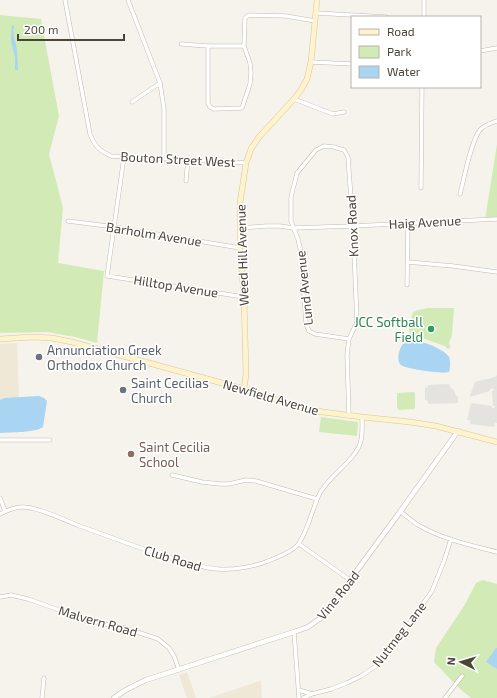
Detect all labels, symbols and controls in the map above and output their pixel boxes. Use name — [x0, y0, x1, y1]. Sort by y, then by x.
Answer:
scale bar — [18, 16, 124, 42]
legend — [351, 16, 481, 88]
text: 200 m — [24, 22, 58, 36]
text: Road — [387, 24, 415, 38]
text: Park — [387, 44, 412, 58]
text: Water — [387, 64, 421, 78]
street label: Bouton Street West — [120, 148, 236, 170]
street label: Knox Road — [342, 195, 362, 257]
street label: Weed Hill Avenue — [232, 204, 252, 306]
street label: Haig Avenue — [388, 212, 462, 232]
street label: Barholm Avenue — [105, 219, 203, 249]
street label: Lund Avenue — [292, 250, 316, 326]
street label: Hilltop Avenue — [132, 271, 220, 301]
place label: JCC Softball Field — [354, 314, 423, 345]
marker: JCC Softball Field — [426, 324, 436, 334]
place label: Annunciation Greek Orthodox Church — [47, 342, 162, 373]
marker: Annunciation Greek Orthodox Church — [34, 352, 44, 362]
place label: Saint Cecilias Church — [131, 375, 209, 406]
street label: Newfield Avenue — [221, 376, 321, 418]
marker: Saint Cecilias Church — [118, 385, 128, 395]
place label: Saint Cecilia School — [139, 439, 210, 470]
marker: Saint Cecilia School — [126, 449, 136, 459]
street label: Club Road — [142, 542, 204, 574]
street label: Vine Road — [313, 567, 363, 623]
street label: Nutmeg Lane — [369, 598, 429, 670]
street label: Malvern Road — [57, 602, 139, 640]
north arrow — [441, 642, 481, 682]
text: N — [444, 657, 457, 666]

